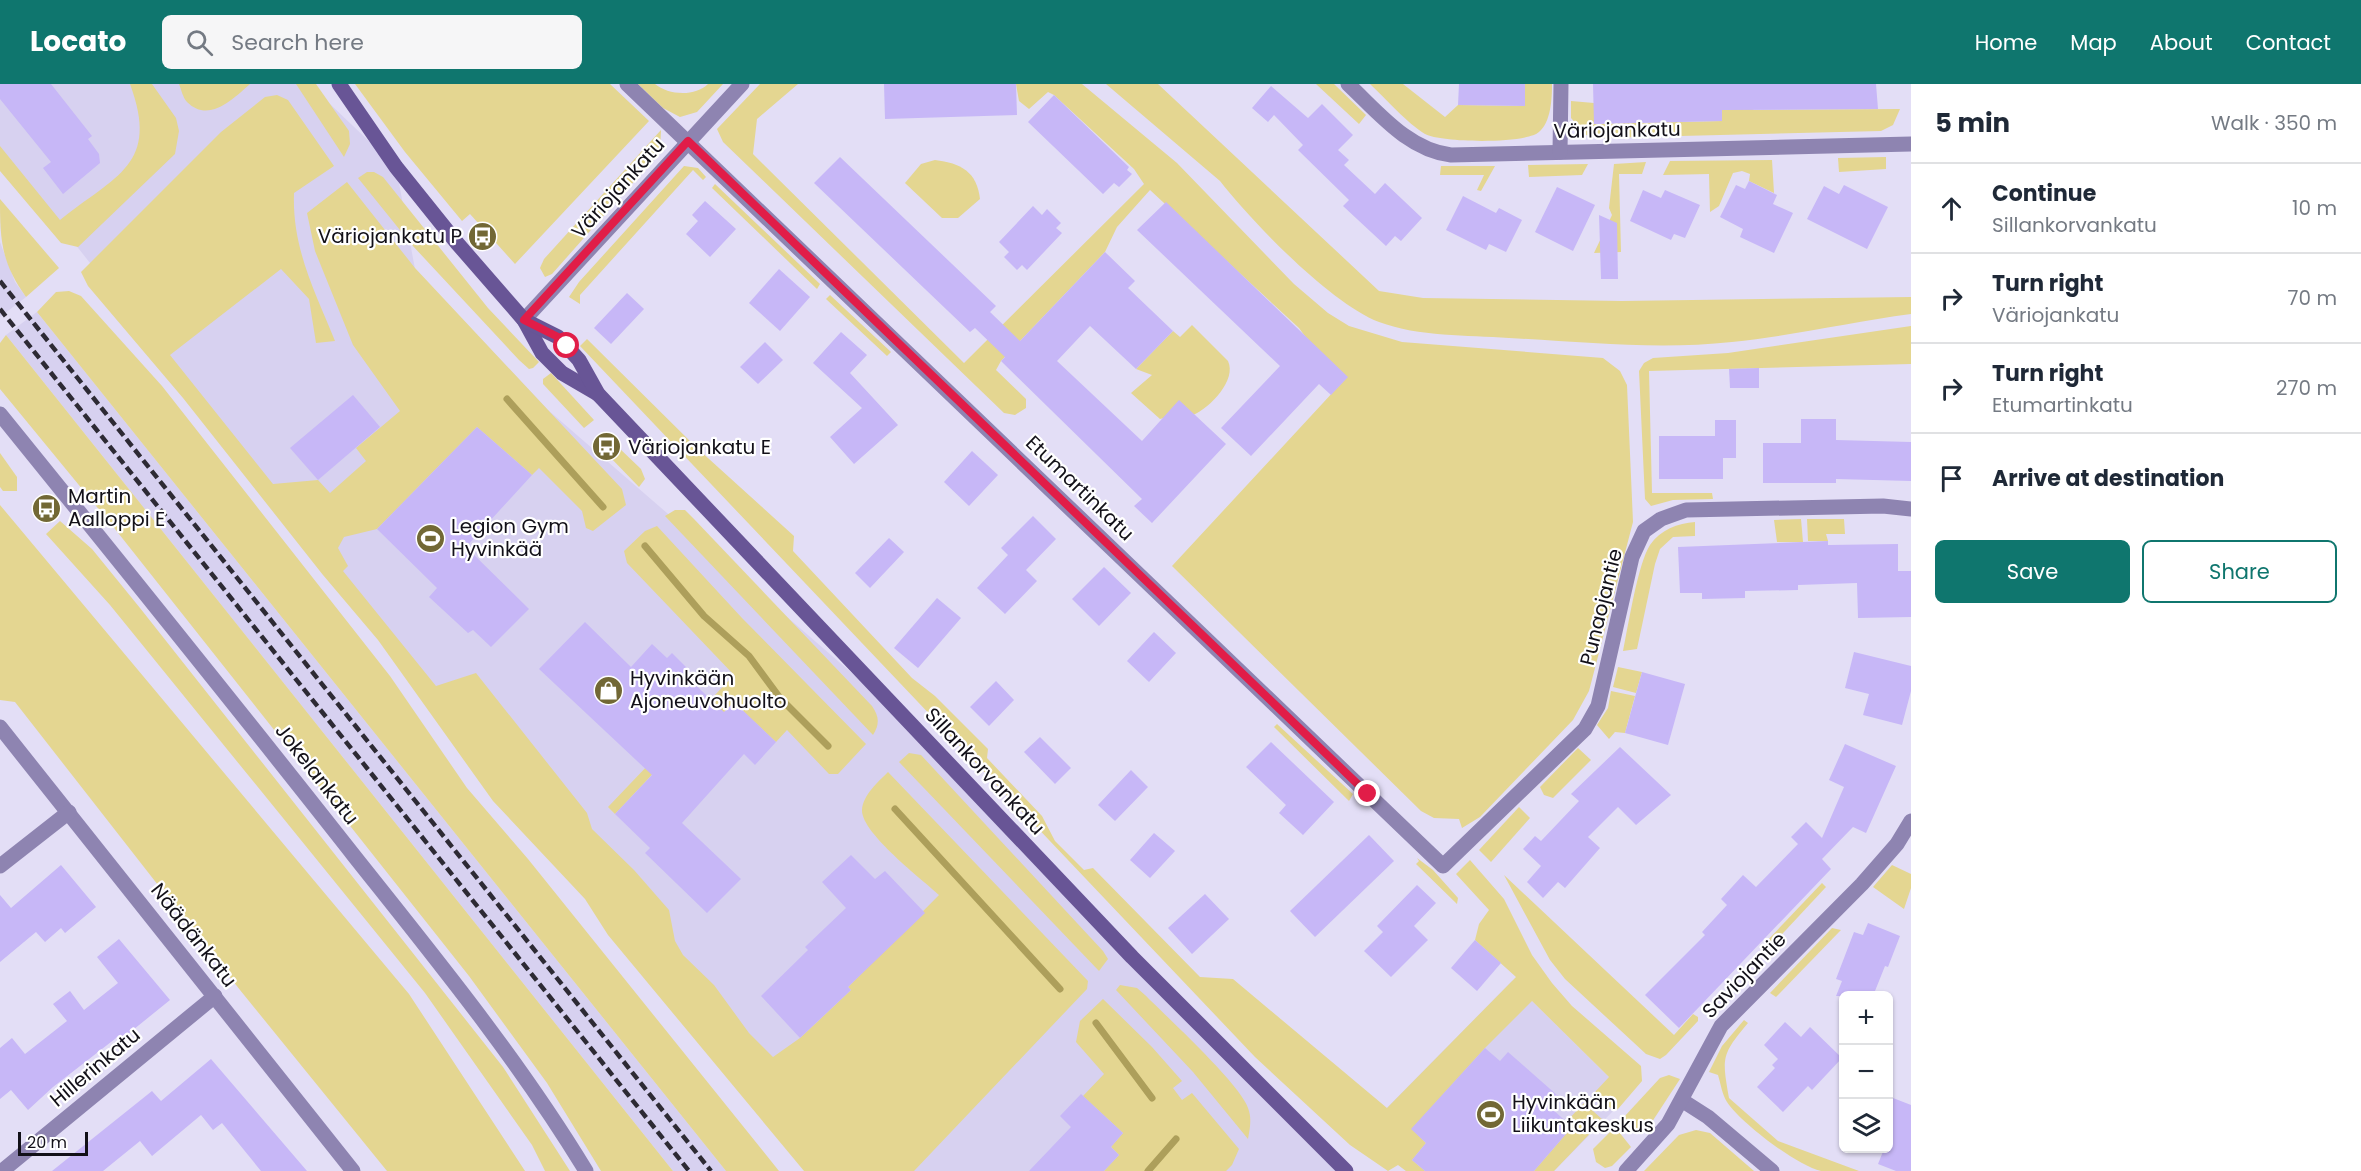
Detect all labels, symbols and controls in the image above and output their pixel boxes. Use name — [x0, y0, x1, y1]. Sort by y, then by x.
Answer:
search box — [162, 15, 582, 69]
text: Locato — [30, 22, 126, 61]
icon: search — [183, 26, 216, 59]
text: Search here — [231, 27, 364, 58]
text: Home — [1975, 28, 2037, 57]
text: Map — [2070, 28, 2117, 57]
text: About — [2150, 28, 2213, 57]
text: Contact — [2246, 28, 2331, 57]
text: 5 min — [1935, 105, 2010, 141]
text: Walk · 350 m — [2211, 109, 2337, 137]
street label: Väriojankatu — [1553, 115, 1681, 145]
street label: Väriojankatu — [565, 131, 671, 245]
text: Continue — [1992, 178, 2096, 209]
icon: ahead — [1935, 192, 1968, 225]
text: 10 m — [2292, 194, 2337, 222]
text: Sillankorvankatu — [1992, 211, 2157, 239]
bus stop icon: Väriojankatu P — [467, 220, 499, 252]
place label: Väriojankatu P — [318, 222, 462, 250]
text: Turn right — [1992, 268, 2103, 299]
icon: right — [1935, 282, 1968, 315]
text: 70 m — [2288, 284, 2337, 312]
text: Väriojankatu — [1992, 301, 2119, 329]
route start — [553, 332, 579, 358]
text: Turn right — [1992, 358, 2103, 389]
icon: right — [1935, 372, 1968, 405]
text: 270 m — [2276, 374, 2337, 402]
text: Etumartinkatu — [1992, 391, 2133, 419]
street label: Etumartinkatu — [1020, 429, 1140, 547]
bus stop icon: Väriojankatu E — [591, 431, 623, 463]
place label: Väriojankatu E — [628, 433, 771, 461]
icon: arrive — [1935, 462, 1968, 495]
text: Arrive at destination — [1992, 463, 2224, 494]
place label: Martin Aalloppi E — [68, 482, 165, 533]
bus stop icon: Martin Aalloppi E — [31, 492, 63, 524]
place label: Legion Gym Hyvinkää — [451, 512, 569, 563]
sports icon: Legion Gym Hyvinkää — [414, 522, 446, 554]
button: Save — [1935, 540, 2130, 603]
button: Share — [2142, 540, 2337, 603]
street label: Punaojantie — [1573, 546, 1629, 668]
place label: Hyvinkään Ajoneuvohuolto — [630, 664, 787, 715]
shop icon: Hyvinkään Ajoneuvohuolto — [593, 674, 625, 706]
street label: Sillankorvankatu — [919, 701, 1051, 841]
street label: Jokelankatu — [269, 718, 365, 830]
route end — [1354, 780, 1380, 806]
street label: Näädänkatu — [145, 877, 243, 993]
street label: Saviojantie — [1696, 926, 1792, 1024]
map controls — [1839, 991, 1893, 1153]
button: + — [1839, 991, 1893, 1045]
street label: Hillerinkatu — [44, 1021, 146, 1113]
button: − — [1839, 1045, 1893, 1099]
place label: Hyvinkään Liikuntakeskus — [1512, 1088, 1654, 1139]
sports icon: Hyvinkään Liikuntakeskus — [1475, 1098, 1507, 1130]
button: layers — [1839, 1099, 1893, 1153]
scale bar — [18, 1129, 88, 1156]
text: 20 m — [27, 1131, 67, 1154]

